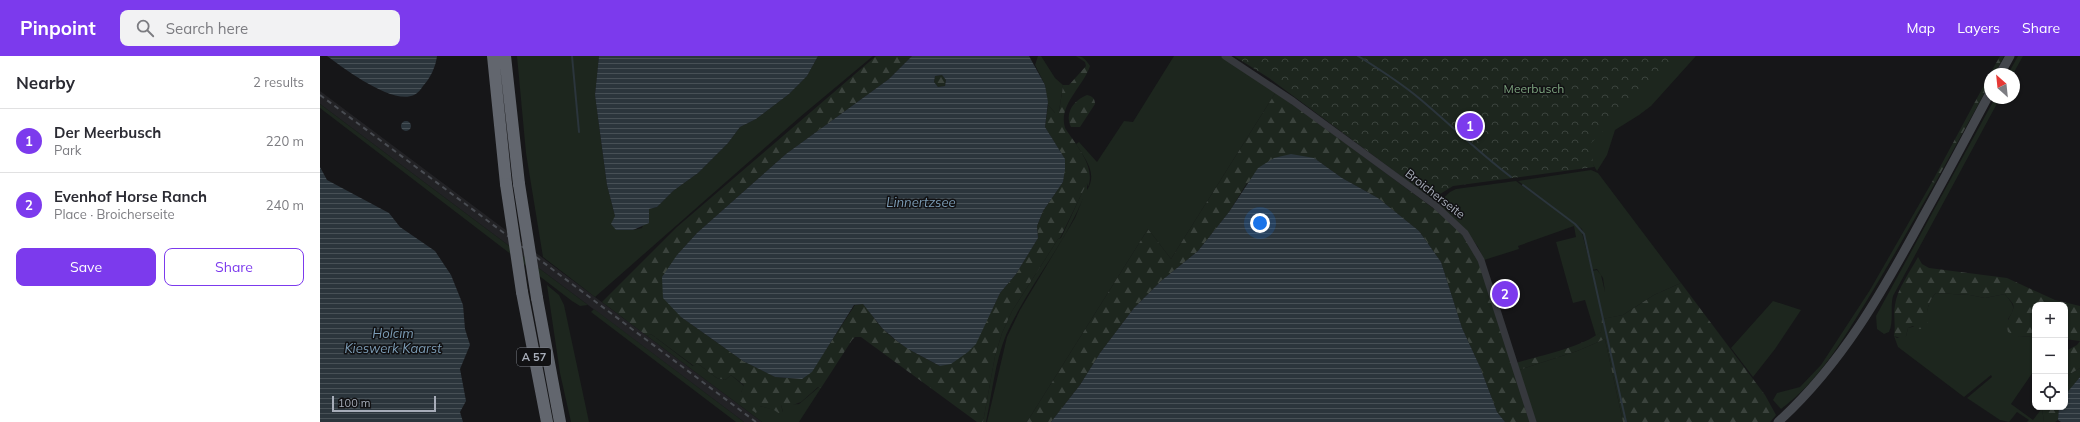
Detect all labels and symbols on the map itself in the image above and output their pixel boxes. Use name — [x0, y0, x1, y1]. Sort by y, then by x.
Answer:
north arrow — [1984, 68, 2020, 104]
park label: Meerbusch — [1504, 81, 1564, 96]
pin: 1 — [1457, 111, 1483, 141]
street label: Broicherseite — [1402, 166, 1468, 222]
water label: Linnertzsee — [886, 194, 956, 210]
your location — [1250, 213, 1270, 233]
pin: 2 — [1492, 279, 1518, 309]
water label: Holcim Kieswerk Kaarst — [344, 325, 442, 356]
road number: A 57 — [517, 348, 551, 366]
scale bar — [332, 394, 436, 413]

